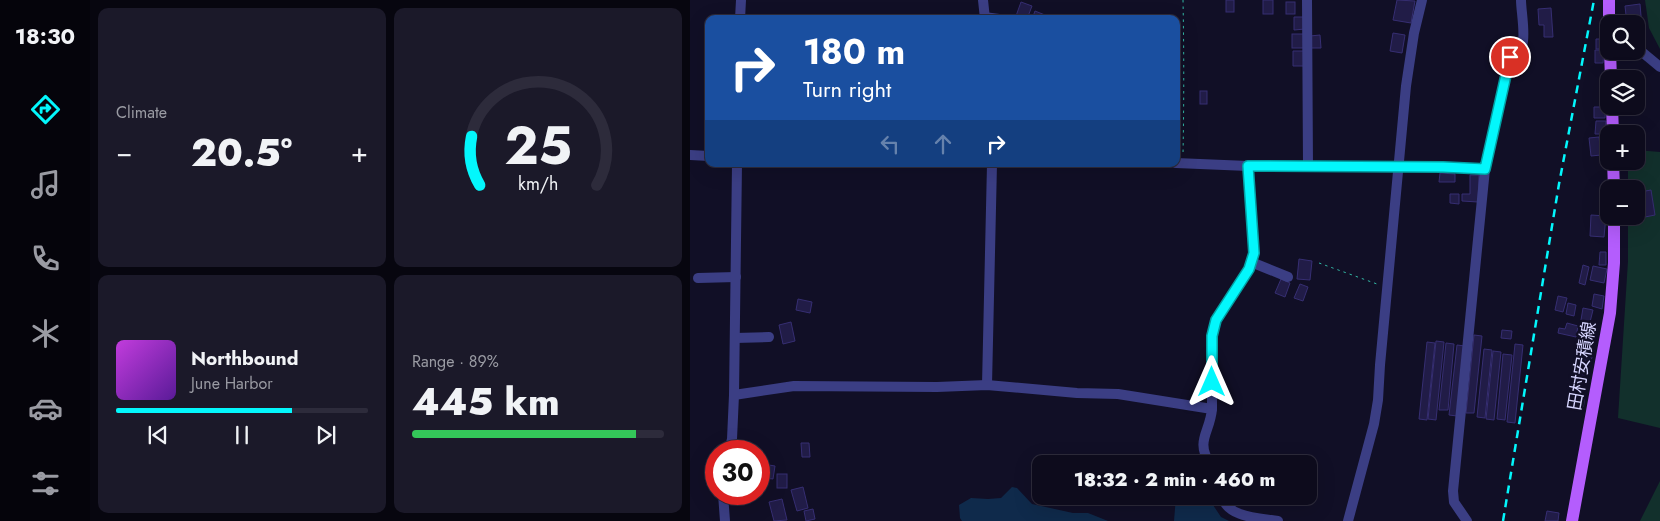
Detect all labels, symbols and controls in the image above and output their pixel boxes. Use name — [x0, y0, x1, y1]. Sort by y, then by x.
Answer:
map controls — [1600, 15, 1645, 225]
button: search — [1600, 15, 1645, 60]
text: 18:30 — [15, 20, 75, 52]
text: 180 m — [803, 27, 905, 77]
icon: right — [720, 35, 785, 100]
pin — [1489, 36, 1531, 78]
icon: arrive — [1496, 43, 1524, 71]
button: layers — [1600, 70, 1645, 115]
text: Turn right — [803, 73, 891, 105]
icon: directions — [28, 92, 63, 127]
text: Climate — [116, 101, 167, 124]
text: 25 — [504, 108, 572, 184]
text: 20.5° — [191, 125, 292, 180]
button: + — [1600, 125, 1645, 170]
icon: left — [876, 130, 904, 158]
icon: ahead — [929, 130, 957, 158]
icon: right — [982, 130, 1010, 158]
text: − — [116, 132, 133, 173]
text: + — [351, 132, 368, 173]
icon: music — [28, 167, 63, 202]
text: km/h — [518, 171, 558, 197]
button: − — [1600, 180, 1645, 225]
icon: phone — [28, 241, 63, 276]
icon: climate — [28, 316, 63, 351]
street label: 田村安積線 — [1561, 319, 1603, 413]
text: Northbound — [191, 345, 298, 372]
text: Range · 89% — [412, 350, 499, 373]
position arrow — [1185, 355, 1237, 407]
text: June Harbor — [191, 372, 273, 395]
text: 445 km — [412, 374, 560, 429]
icon: car — [28, 391, 63, 426]
icon: previous — [144, 421, 172, 449]
icon: pause — [228, 421, 256, 449]
icon: next — [312, 421, 340, 449]
speed limit sign: 30 — [705, 440, 770, 505]
icon: filters — [28, 466, 63, 501]
text: 18:32 · 2 min · 460 m — [1074, 466, 1275, 493]

